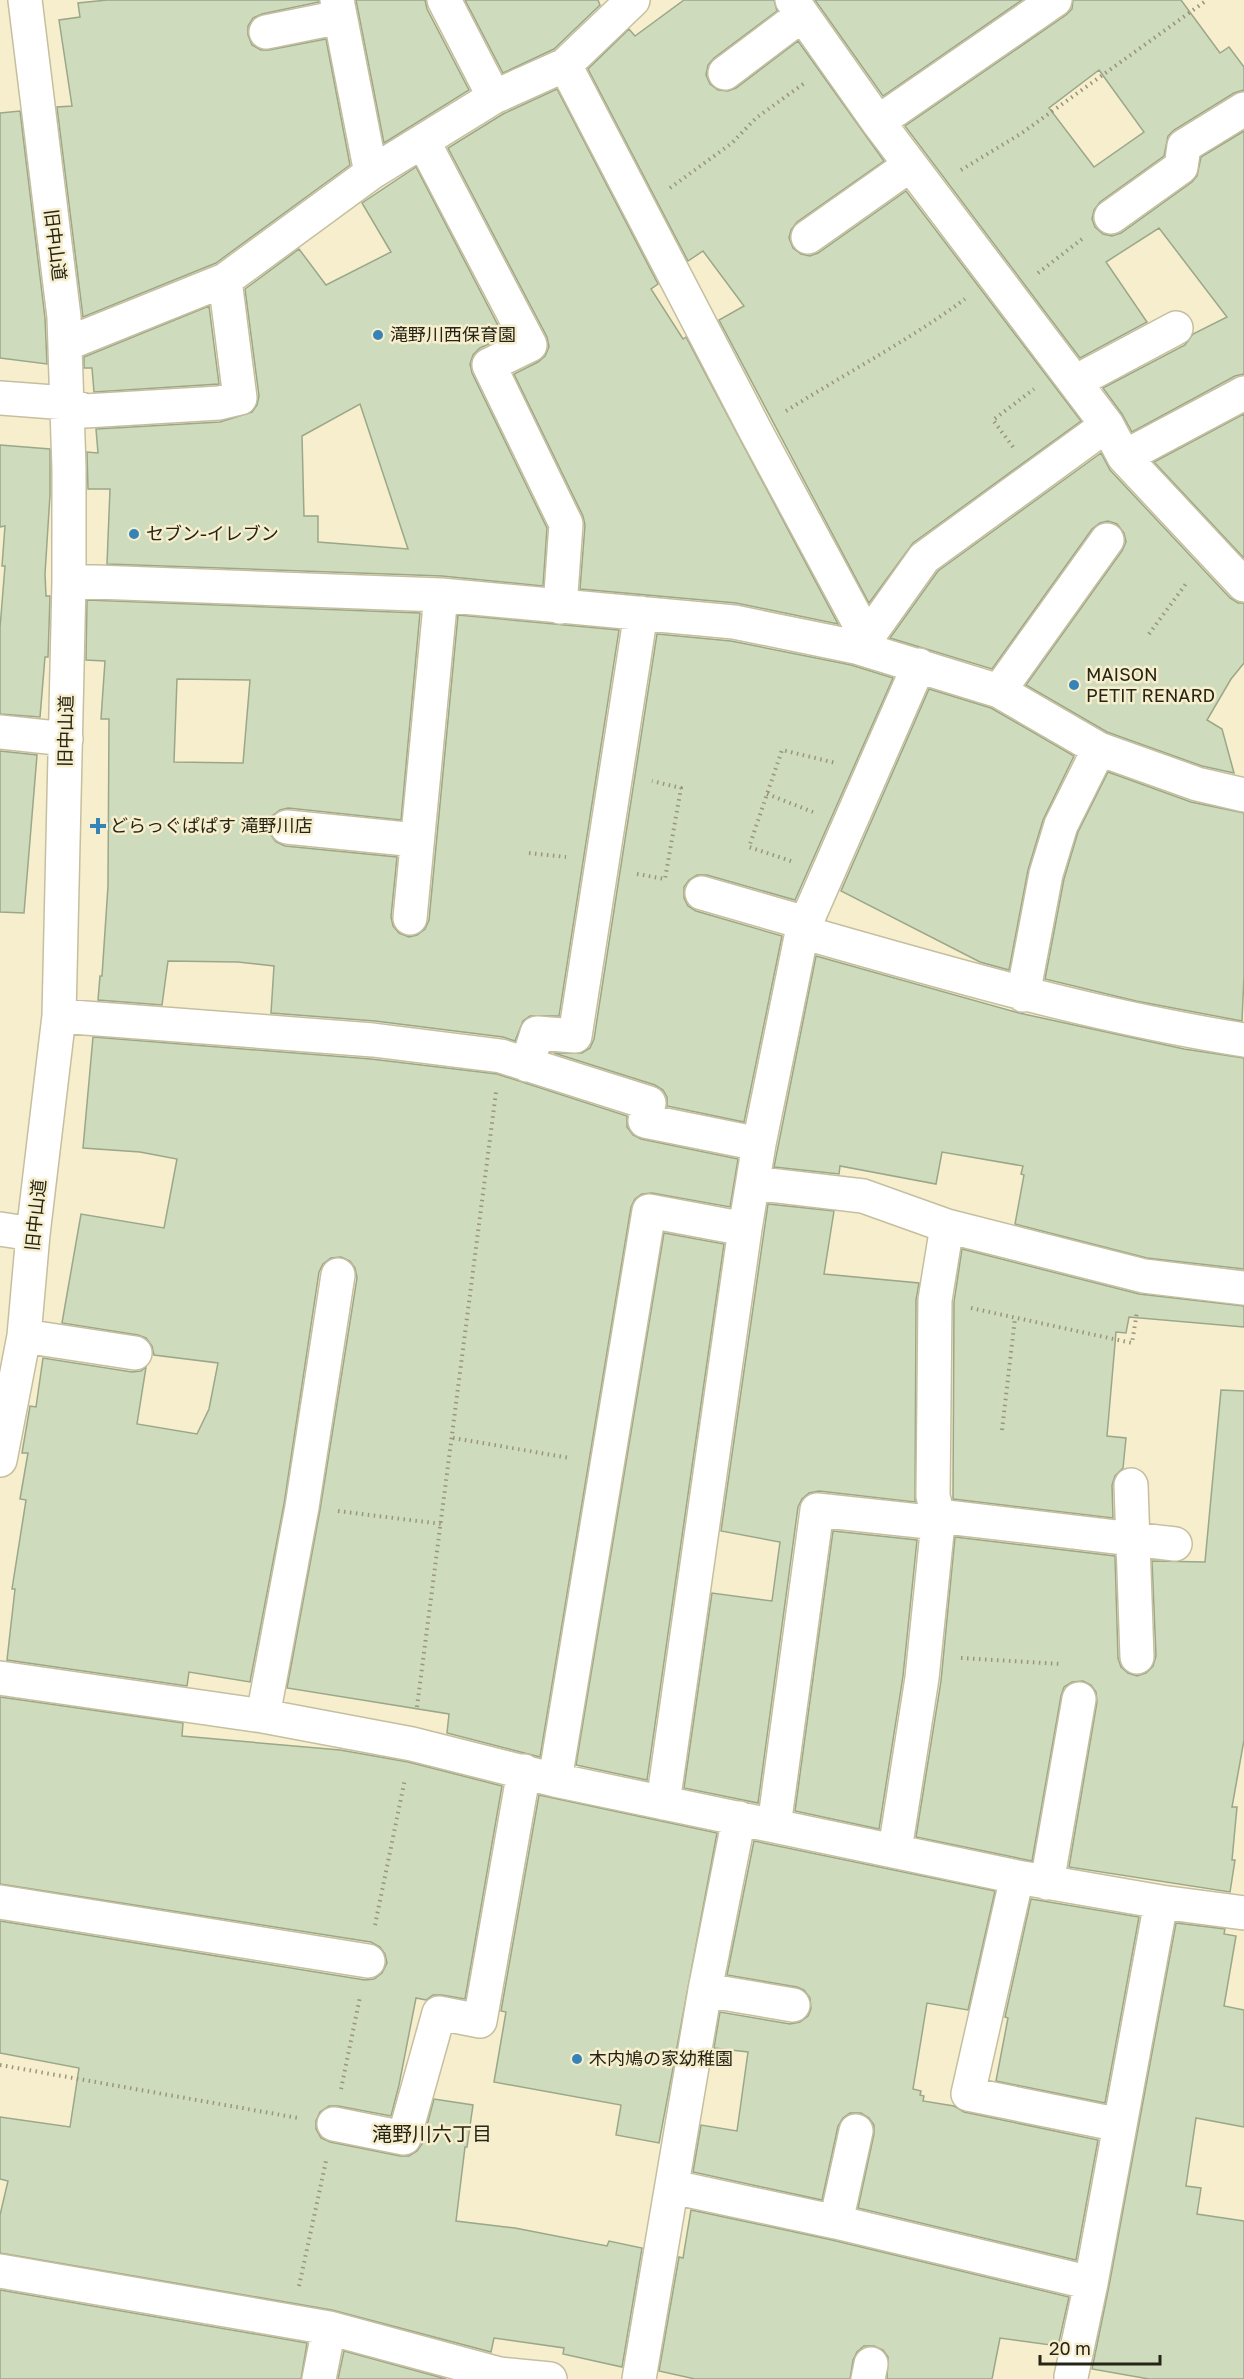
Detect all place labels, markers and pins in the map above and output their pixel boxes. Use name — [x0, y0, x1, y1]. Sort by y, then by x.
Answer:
place label: 滝野川西保育園 — [390, 323, 516, 345]
marker: 滝野川西保育園 — [371, 328, 385, 342]
place label: セブン-イレブン — [146, 522, 279, 544]
marker: セブン-イレブン — [127, 527, 141, 541]
place label: MAISON PETIT RENARD — [1086, 663, 1215, 706]
marker: MAISON PETIT RENARD — [1067, 678, 1081, 692]
place label: どらっぐぱぱす 滝野川店 — [110, 814, 313, 836]
marker: どらっぐぱぱす 滝野川店 — [91, 819, 105, 833]
place label: 木内鳩の家幼稚園 — [589, 2047, 733, 2069]
marker: 木内鳩の家幼稚園 — [570, 2052, 584, 2066]

